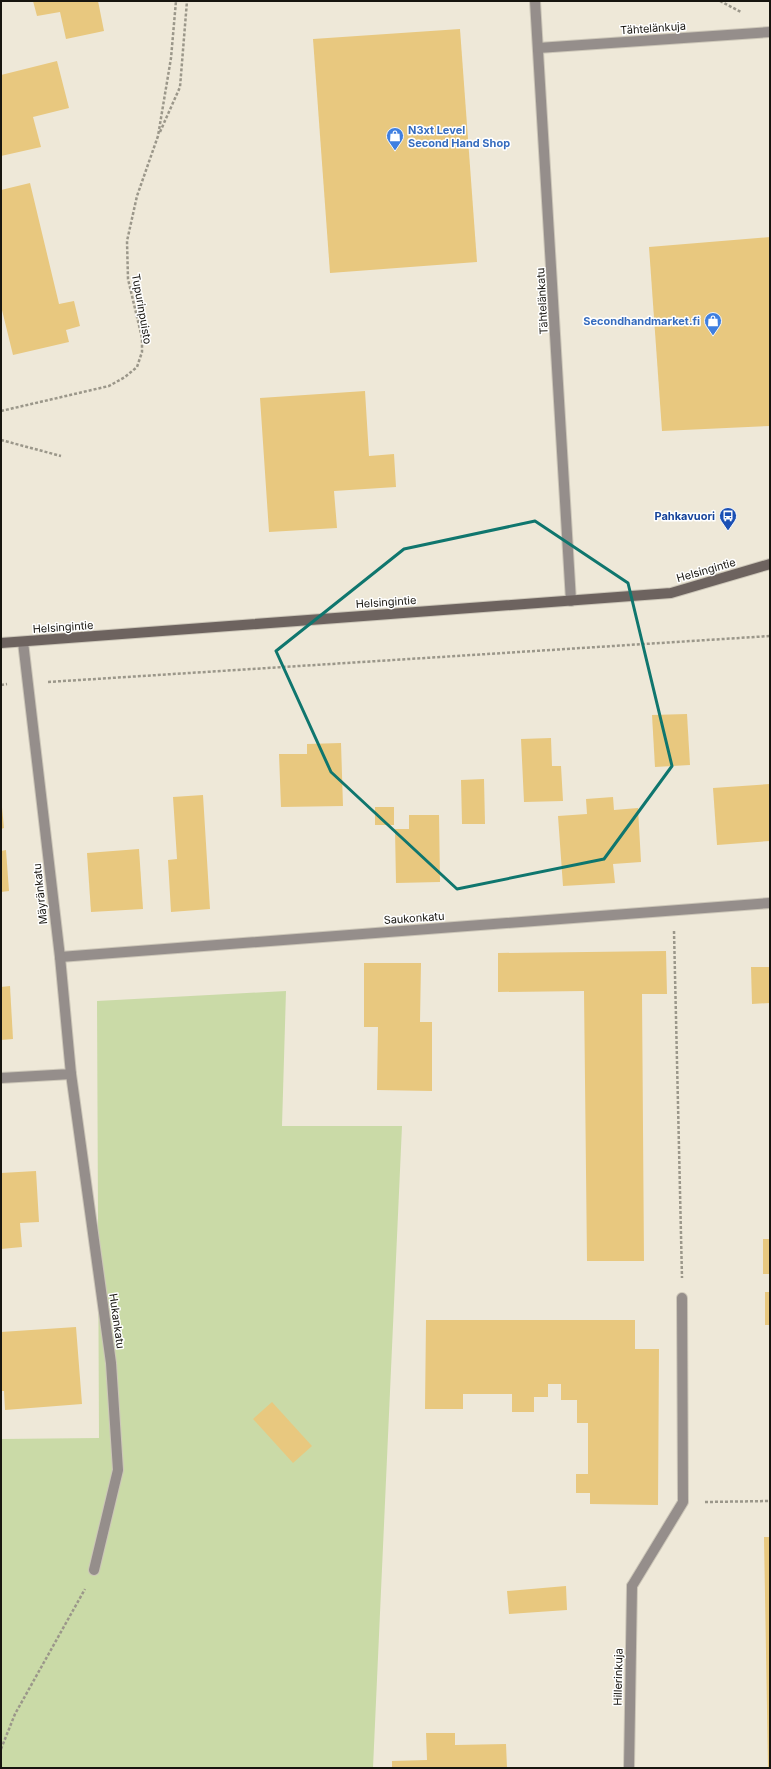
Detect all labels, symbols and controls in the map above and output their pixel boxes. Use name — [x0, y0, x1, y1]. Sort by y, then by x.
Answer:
street label: Tähtelänkuja — [620, 19, 686, 37]
place label: N3xt Level Second Hand Shop — [408, 123, 510, 150]
shop icon: N3xt Level Second Hand Shop — [385, 126, 405, 151]
street label: Tähtelänkatu — [533, 267, 551, 335]
street label: Tupurinpuisto — [129, 273, 155, 346]
shop icon: Secondhandmarket.fi — [703, 311, 723, 336]
place label: Secondhandmarket.fi — [583, 314, 700, 328]
bus stop icon: Pahkavuori — [718, 506, 738, 531]
place label: Pahkavuori — [654, 509, 715, 523]
street label: Helsingintie — [675, 555, 737, 585]
street label: Helsingintie — [355, 593, 417, 611]
street label: Helsingintie — [32, 618, 94, 636]
street label: Mäyränkatu — [30, 863, 50, 925]
street label: Saukonkatu — [383, 909, 445, 927]
street label: Hukankatu — [106, 1292, 128, 1350]
street label: Hillerinkuja — [610, 1648, 626, 1706]

